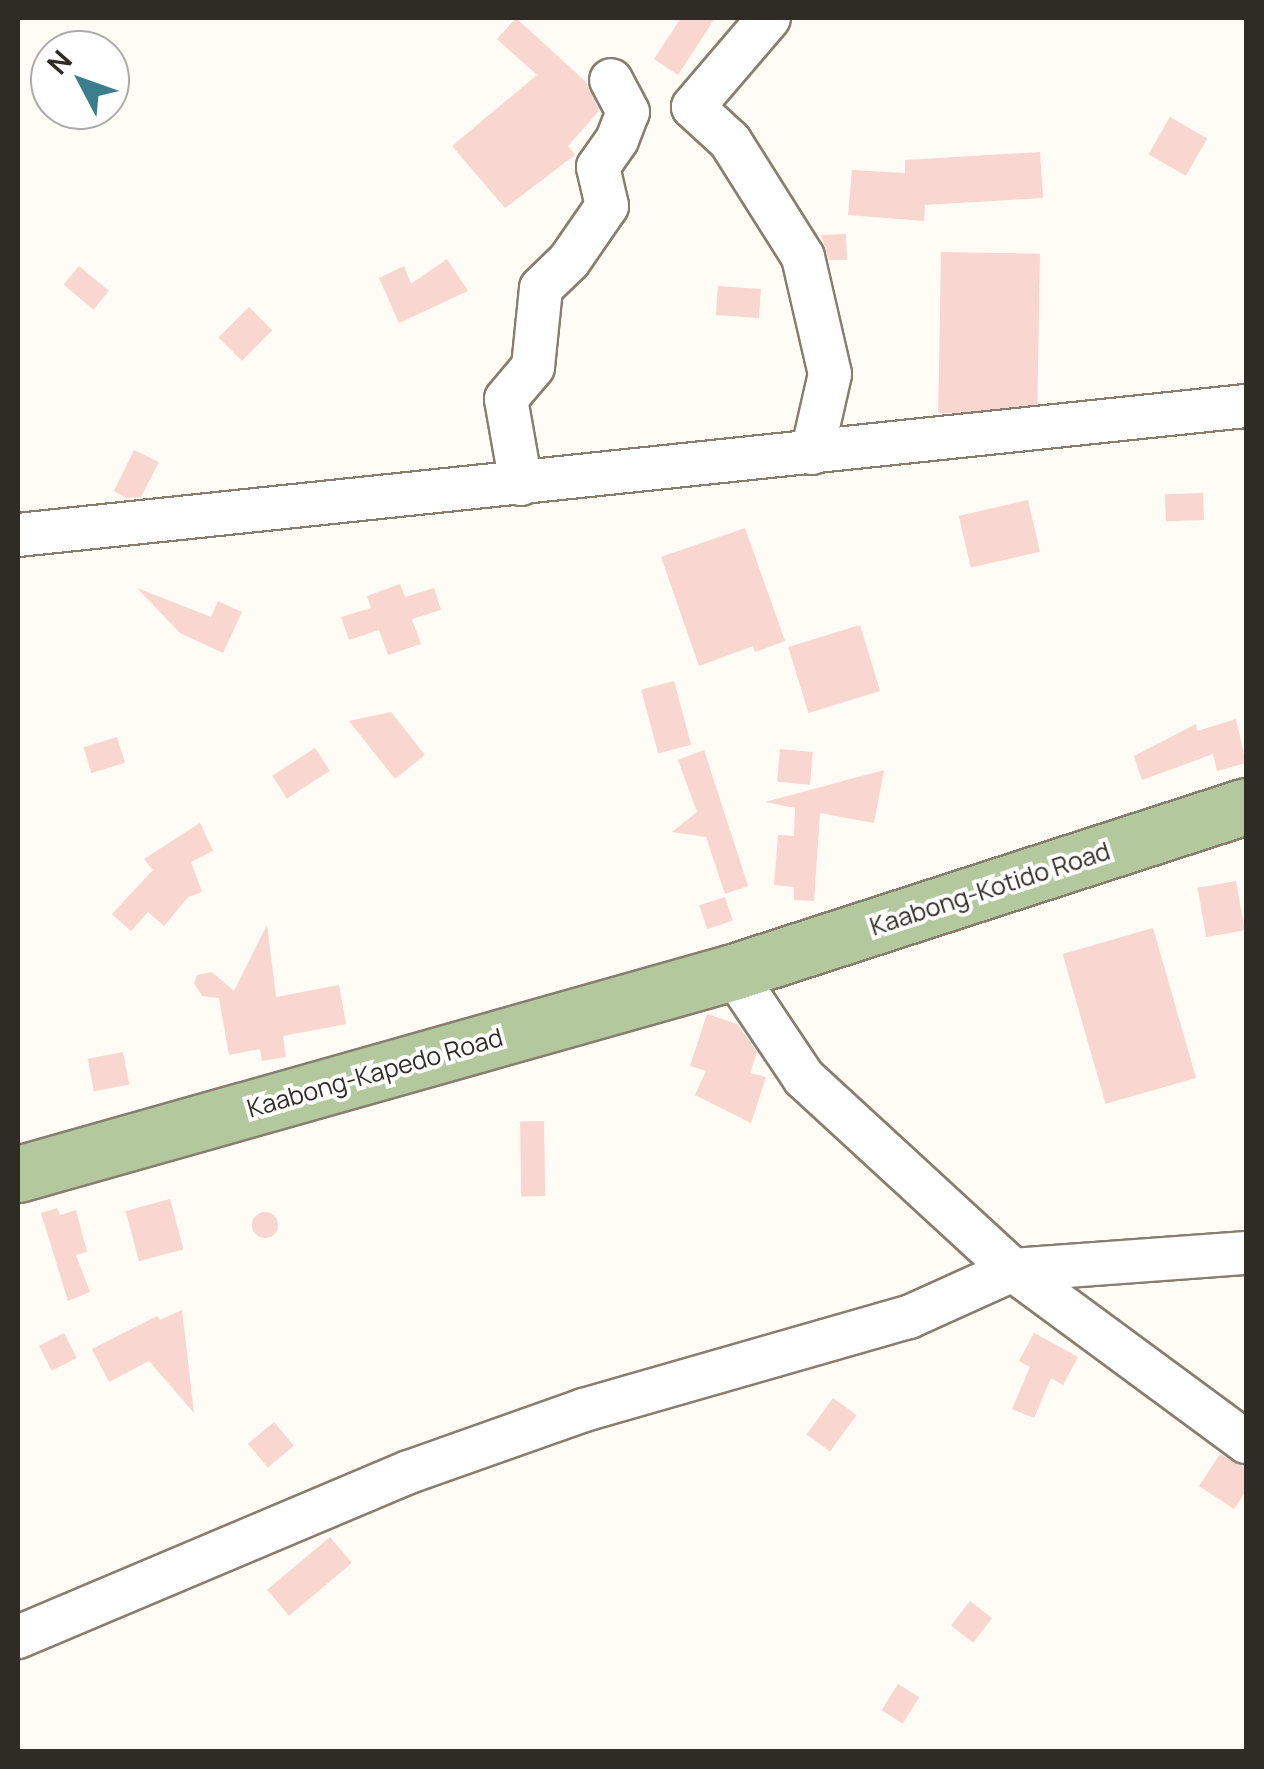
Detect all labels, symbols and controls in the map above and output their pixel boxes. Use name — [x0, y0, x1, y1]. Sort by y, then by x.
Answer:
north arrow — [30, 30, 130, 130]
text: N — [38, 42, 80, 82]
street label: Kaabong-Kotido Road — [866, 836, 1114, 942]
street label: Kaabong-Kapedo Road — [244, 1022, 506, 1124]

